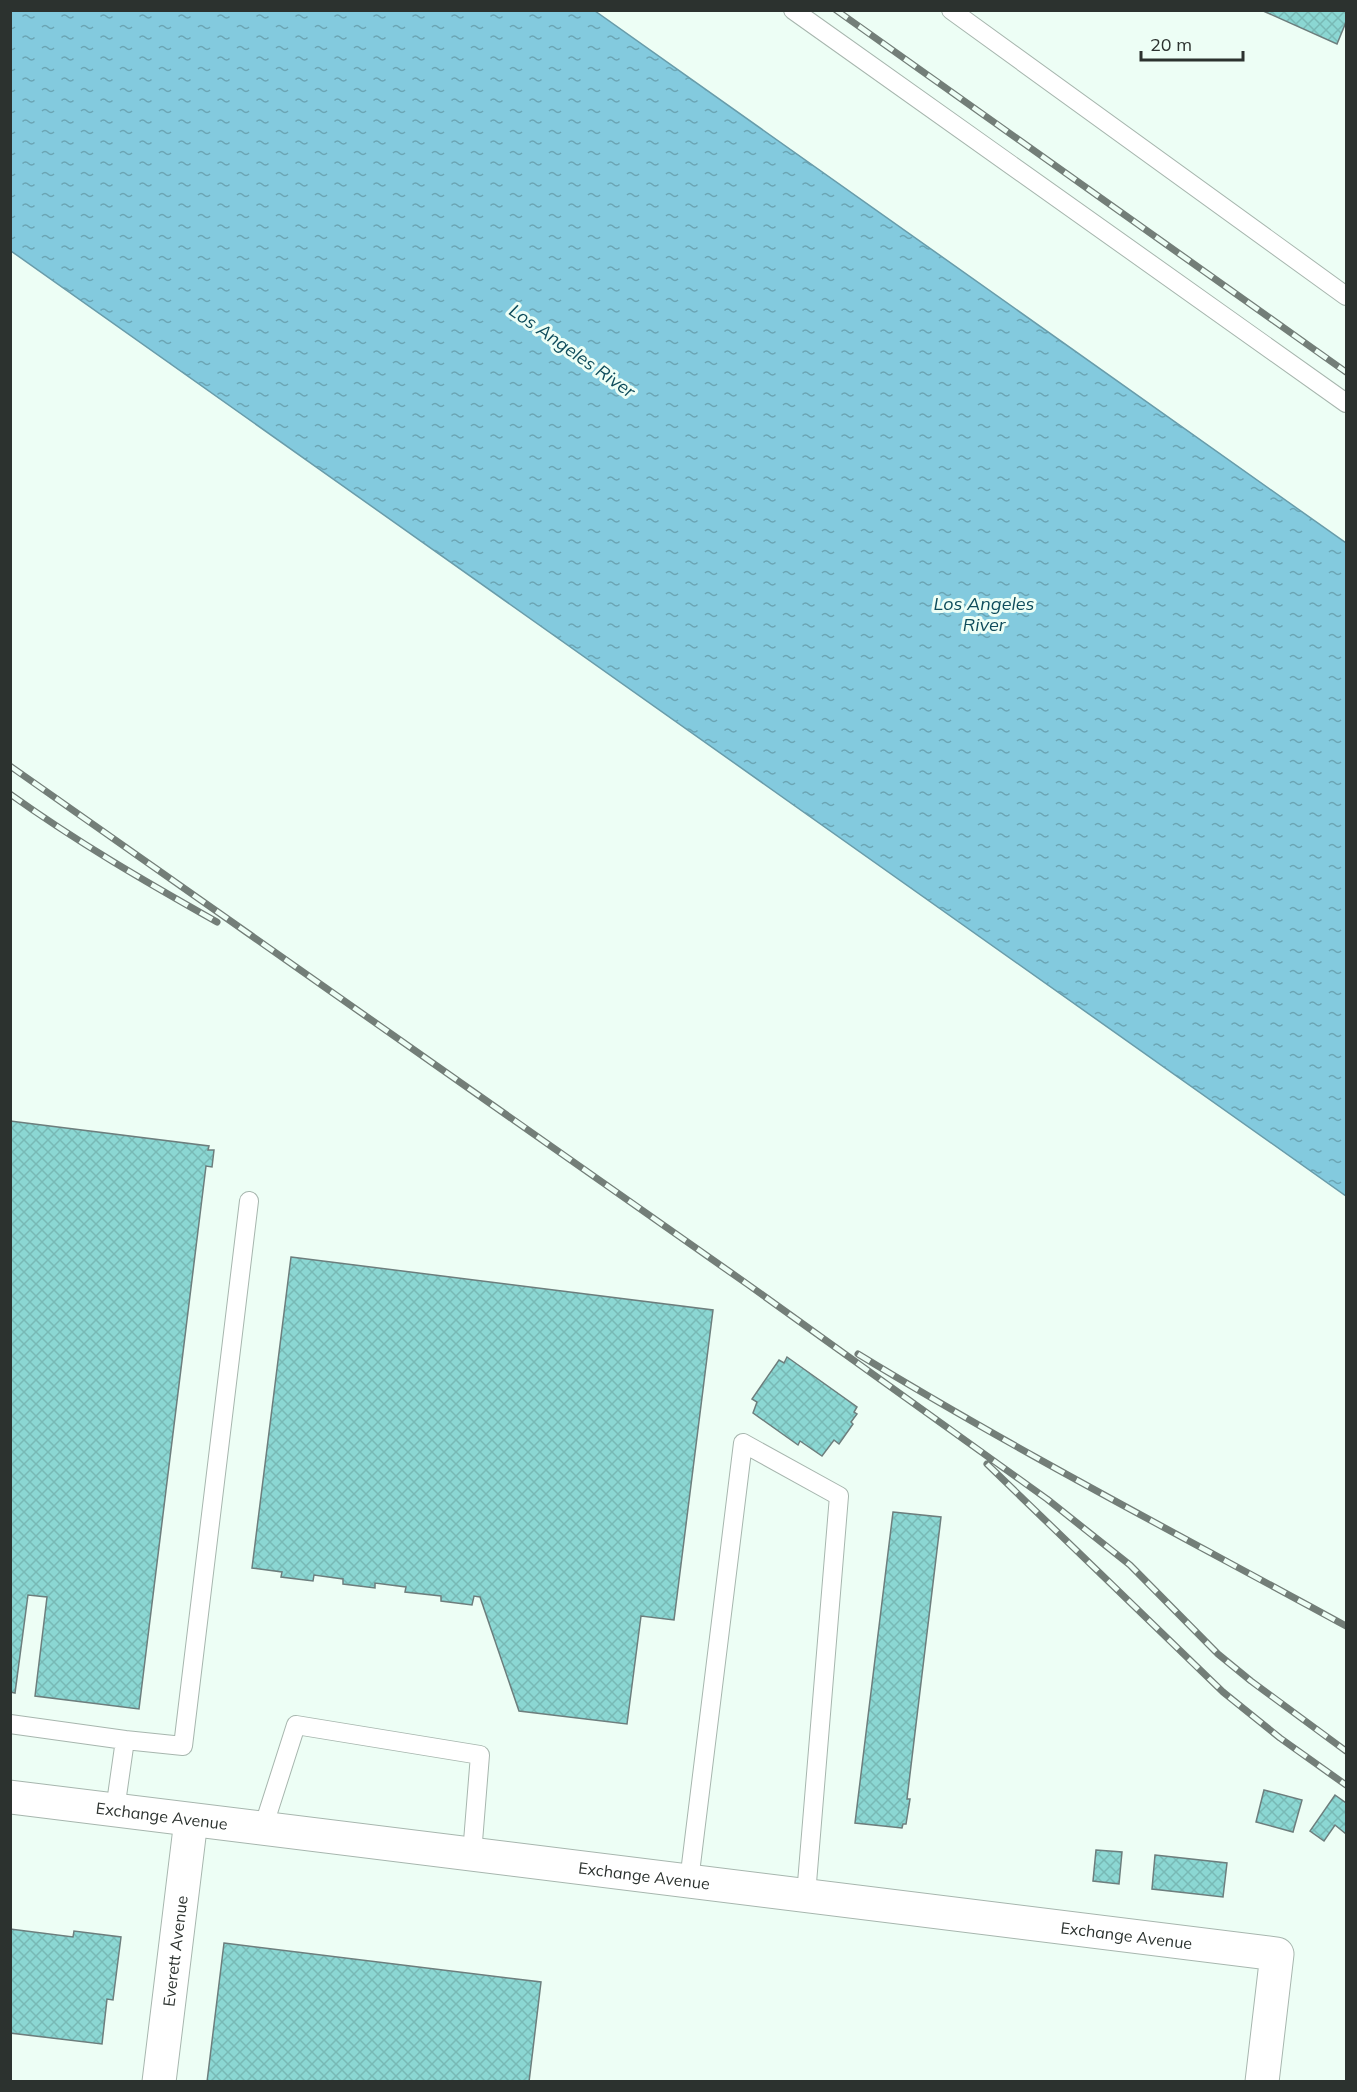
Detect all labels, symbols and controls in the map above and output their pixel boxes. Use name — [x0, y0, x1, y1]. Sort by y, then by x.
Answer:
scale bar — [1141, 24, 1243, 62]
text: 20 m — [1150, 33, 1192, 56]
water label: Los Angeles River — [505, 299, 641, 403]
water label: Los Angeles River — [933, 592, 1035, 636]
street label: Exchange Avenue — [95, 1798, 229, 1834]
street label: Exchange Avenue — [577, 1858, 711, 1894]
street label: Everett Avenue — [158, 1894, 192, 2008]
street label: Exchange Avenue — [1059, 1917, 1193, 1953]

